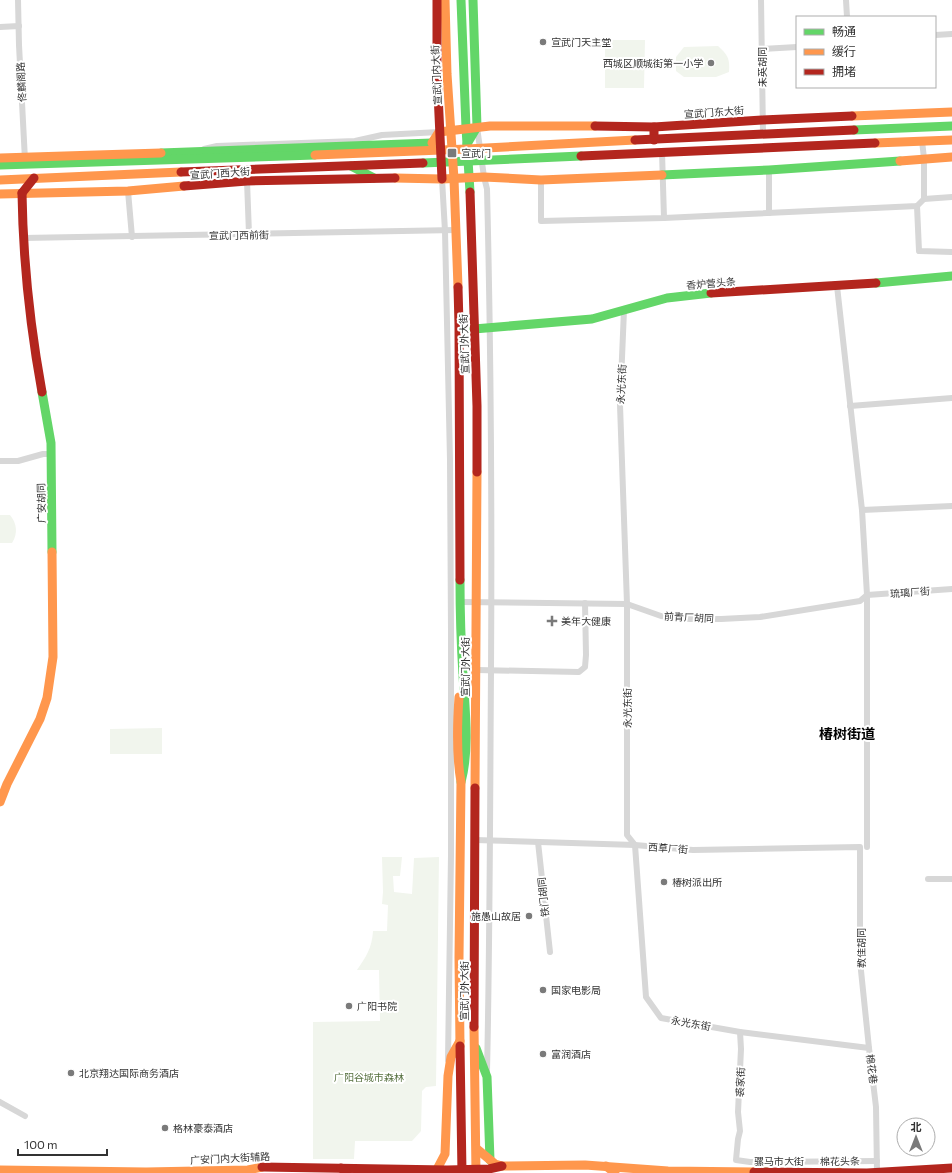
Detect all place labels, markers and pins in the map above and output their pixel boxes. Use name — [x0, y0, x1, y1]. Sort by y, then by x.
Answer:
place label: 宣武门天主堂 — [551, 36, 611, 48]
marker: 宣武门天主堂 — [538, 37, 548, 47]
place label: 西城区顺城街第一小学 — [603, 57, 703, 69]
marker: 西城区顺城街第一小学 — [706, 58, 716, 68]
marker: 宣武门 — [446, 147, 458, 159]
place label: 宣武门 — [461, 147, 491, 159]
marker: 美年大健康 — [546, 615, 558, 627]
place label: 美年大健康 — [561, 615, 611, 627]
place label: 椿树派出所 — [672, 876, 722, 888]
marker: 椿树派出所 — [659, 877, 669, 887]
place label: 施愚山故居 — [471, 910, 521, 922]
marker: 施愚山故居 — [524, 911, 534, 921]
place label: 国家电影局 — [551, 984, 601, 996]
marker: 国家电影局 — [538, 985, 548, 995]
place label: 广阳书院 — [357, 1000, 397, 1012]
marker: 广阳书院 — [344, 1001, 354, 1011]
place label: 富润酒店 — [551, 1048, 591, 1060]
marker: 富润酒店 — [538, 1049, 548, 1059]
place label: 北京翔达国际商务酒店 — [79, 1067, 179, 1079]
marker: 北京翔达国际商务酒店 — [66, 1068, 76, 1078]
place label: 格林豪泰酒店 — [173, 1122, 233, 1134]
marker: 格林豪泰酒店 — [160, 1123, 170, 1133]

